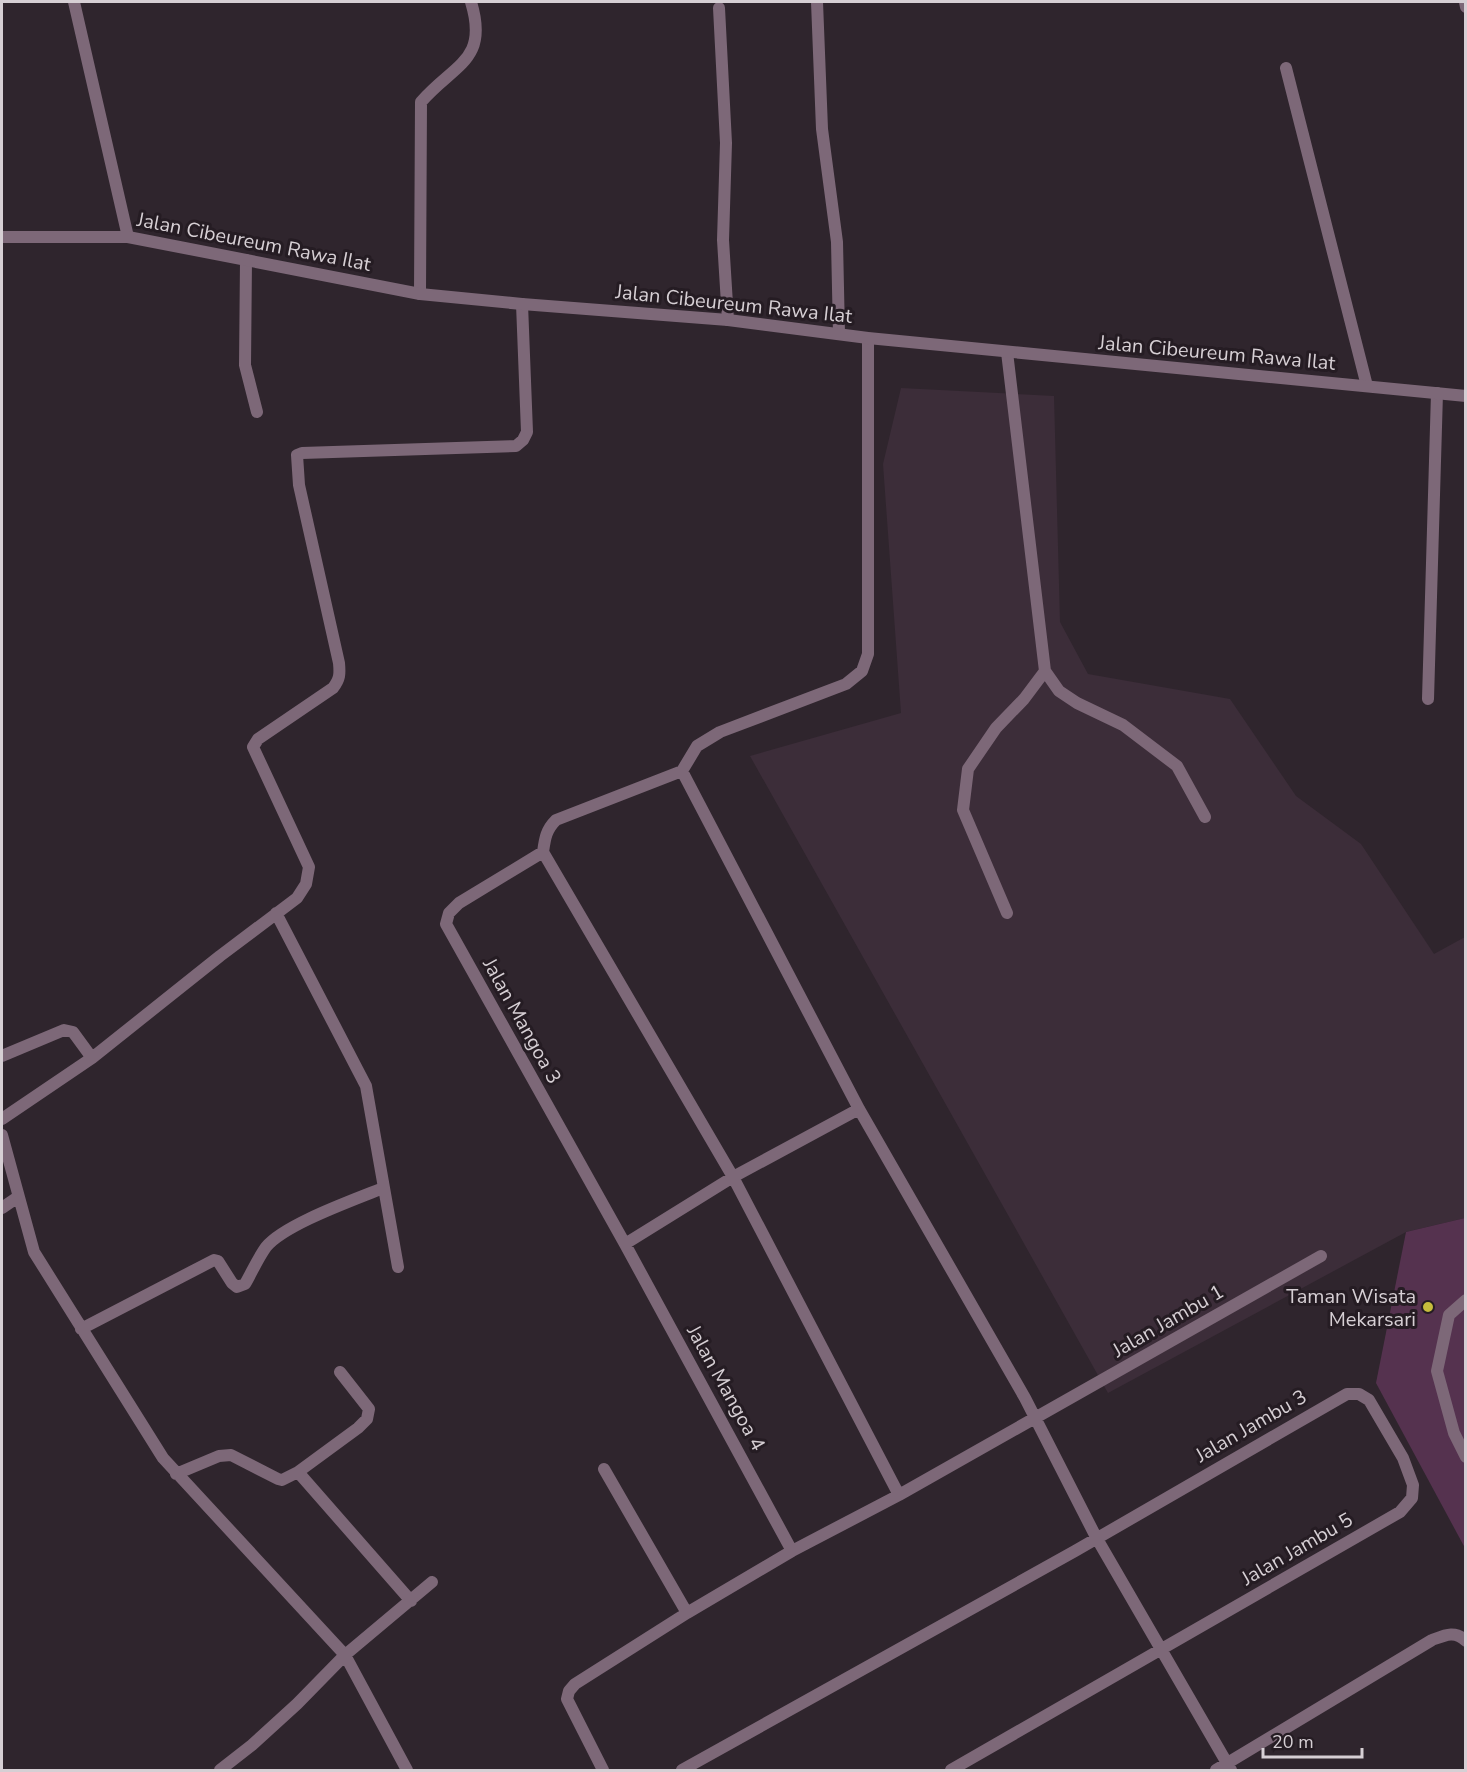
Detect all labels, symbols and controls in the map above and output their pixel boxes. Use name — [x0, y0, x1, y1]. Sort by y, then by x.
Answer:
street label: Jalan Cibeureum Rawa Ilat — [134, 206, 374, 278]
street label: Jalan Cibeureum Rawa Ilat — [613, 278, 855, 330]
street label: Jalan Cibeureum Rawa Ilat — [1096, 329, 1338, 377]
street label: Jalan Mangoa 3 — [476, 952, 568, 1089]
street label: Jalan Jambu 1 — [1107, 1278, 1229, 1364]
place label: Taman Wisata Mekarsari — [1286, 1283, 1416, 1333]
marker: Taman Wisata Mekarsari — [1421, 1300, 1435, 1314]
street label: Jalan Mangoa 4 — [680, 1319, 772, 1456]
street label: Jalan Jambu 3 — [1190, 1383, 1312, 1469]
street label: Jalan Jambu 5 — [1236, 1506, 1358, 1592]
scale bar — [1263, 1721, 1362, 1759]
text: 20 m — [1272, 1730, 1314, 1754]

